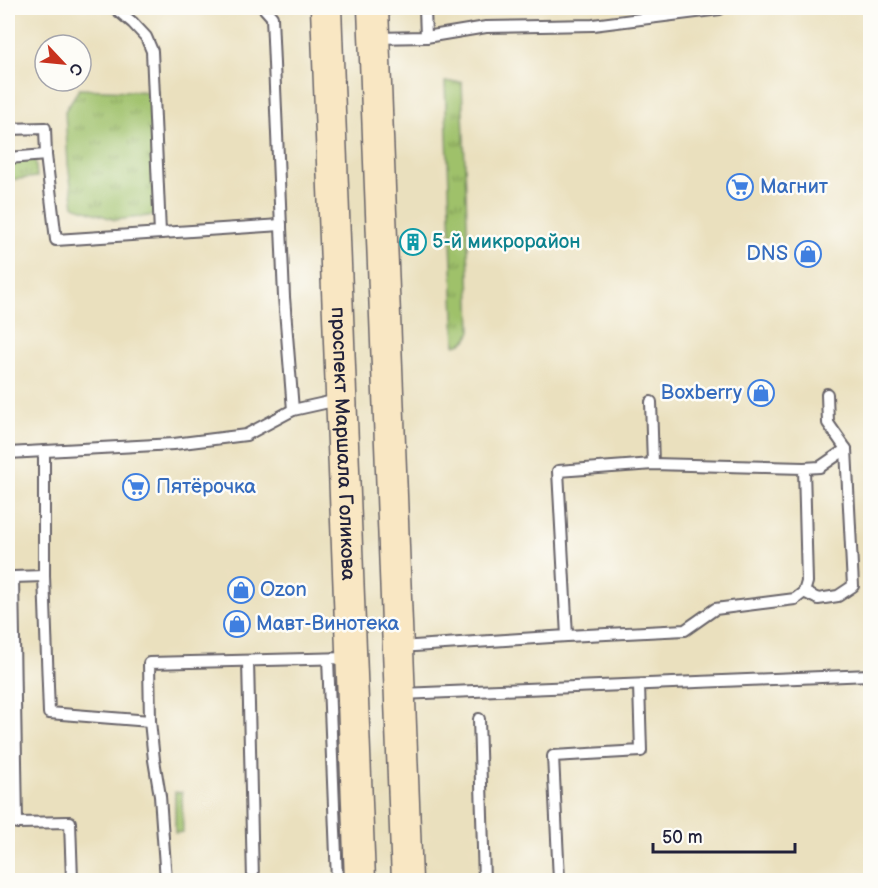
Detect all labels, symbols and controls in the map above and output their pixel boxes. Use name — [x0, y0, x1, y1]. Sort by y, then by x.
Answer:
north arrow — [33, 33, 93, 93]
text: С — [64, 60, 86, 78]
supermarket icon: Магнит — [725, 172, 755, 202]
place label: Магнит — [760, 175, 829, 199]
building icon: 5-й микрорайон — [398, 227, 428, 257]
place label: 5-й микрорайон — [432, 230, 581, 254]
shop icon: DNS — [793, 239, 823, 269]
place label: DNS — [746, 242, 788, 266]
street label: проспект Маршала Голикова — [326, 306, 360, 581]
shop icon: Boxberry — [746, 378, 776, 408]
place label: Boxberry — [661, 381, 742, 405]
supermarket icon: Пятёрочка — [121, 472, 151, 502]
place label: Пятёрочка — [156, 475, 256, 499]
shop icon: Ozon — [226, 575, 256, 605]
place label: Ozon — [260, 578, 307, 602]
shop icon: Мавт-Винотека — [222, 609, 252, 639]
place label: Мавт-Винотека — [256, 612, 400, 636]
scale bar — [653, 816, 796, 854]
text: 50 m — [662, 827, 703, 848]

